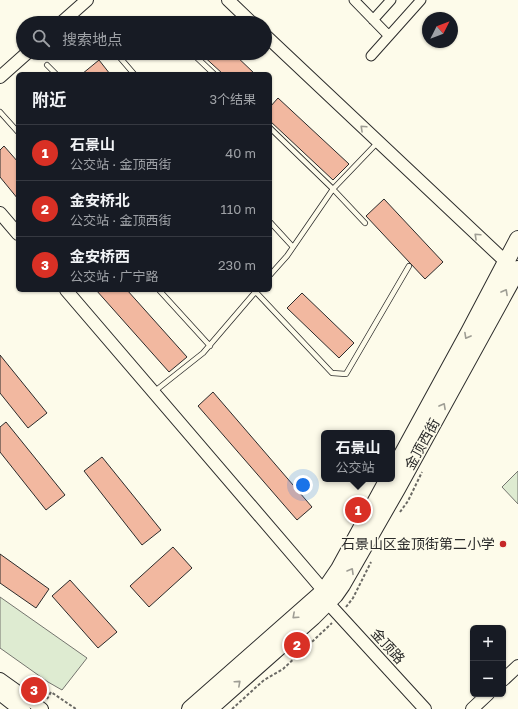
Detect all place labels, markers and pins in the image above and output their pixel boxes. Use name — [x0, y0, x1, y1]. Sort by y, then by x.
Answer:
pin: 1 — [345, 495, 371, 525]
place label: 石景山区金顶街第二小学 — [341, 535, 495, 552]
marker: 石景山区金顶街第二小学 — [498, 539, 508, 549]
pin: 2 — [284, 630, 310, 660]
pin: 3 — [21, 675, 47, 705]

